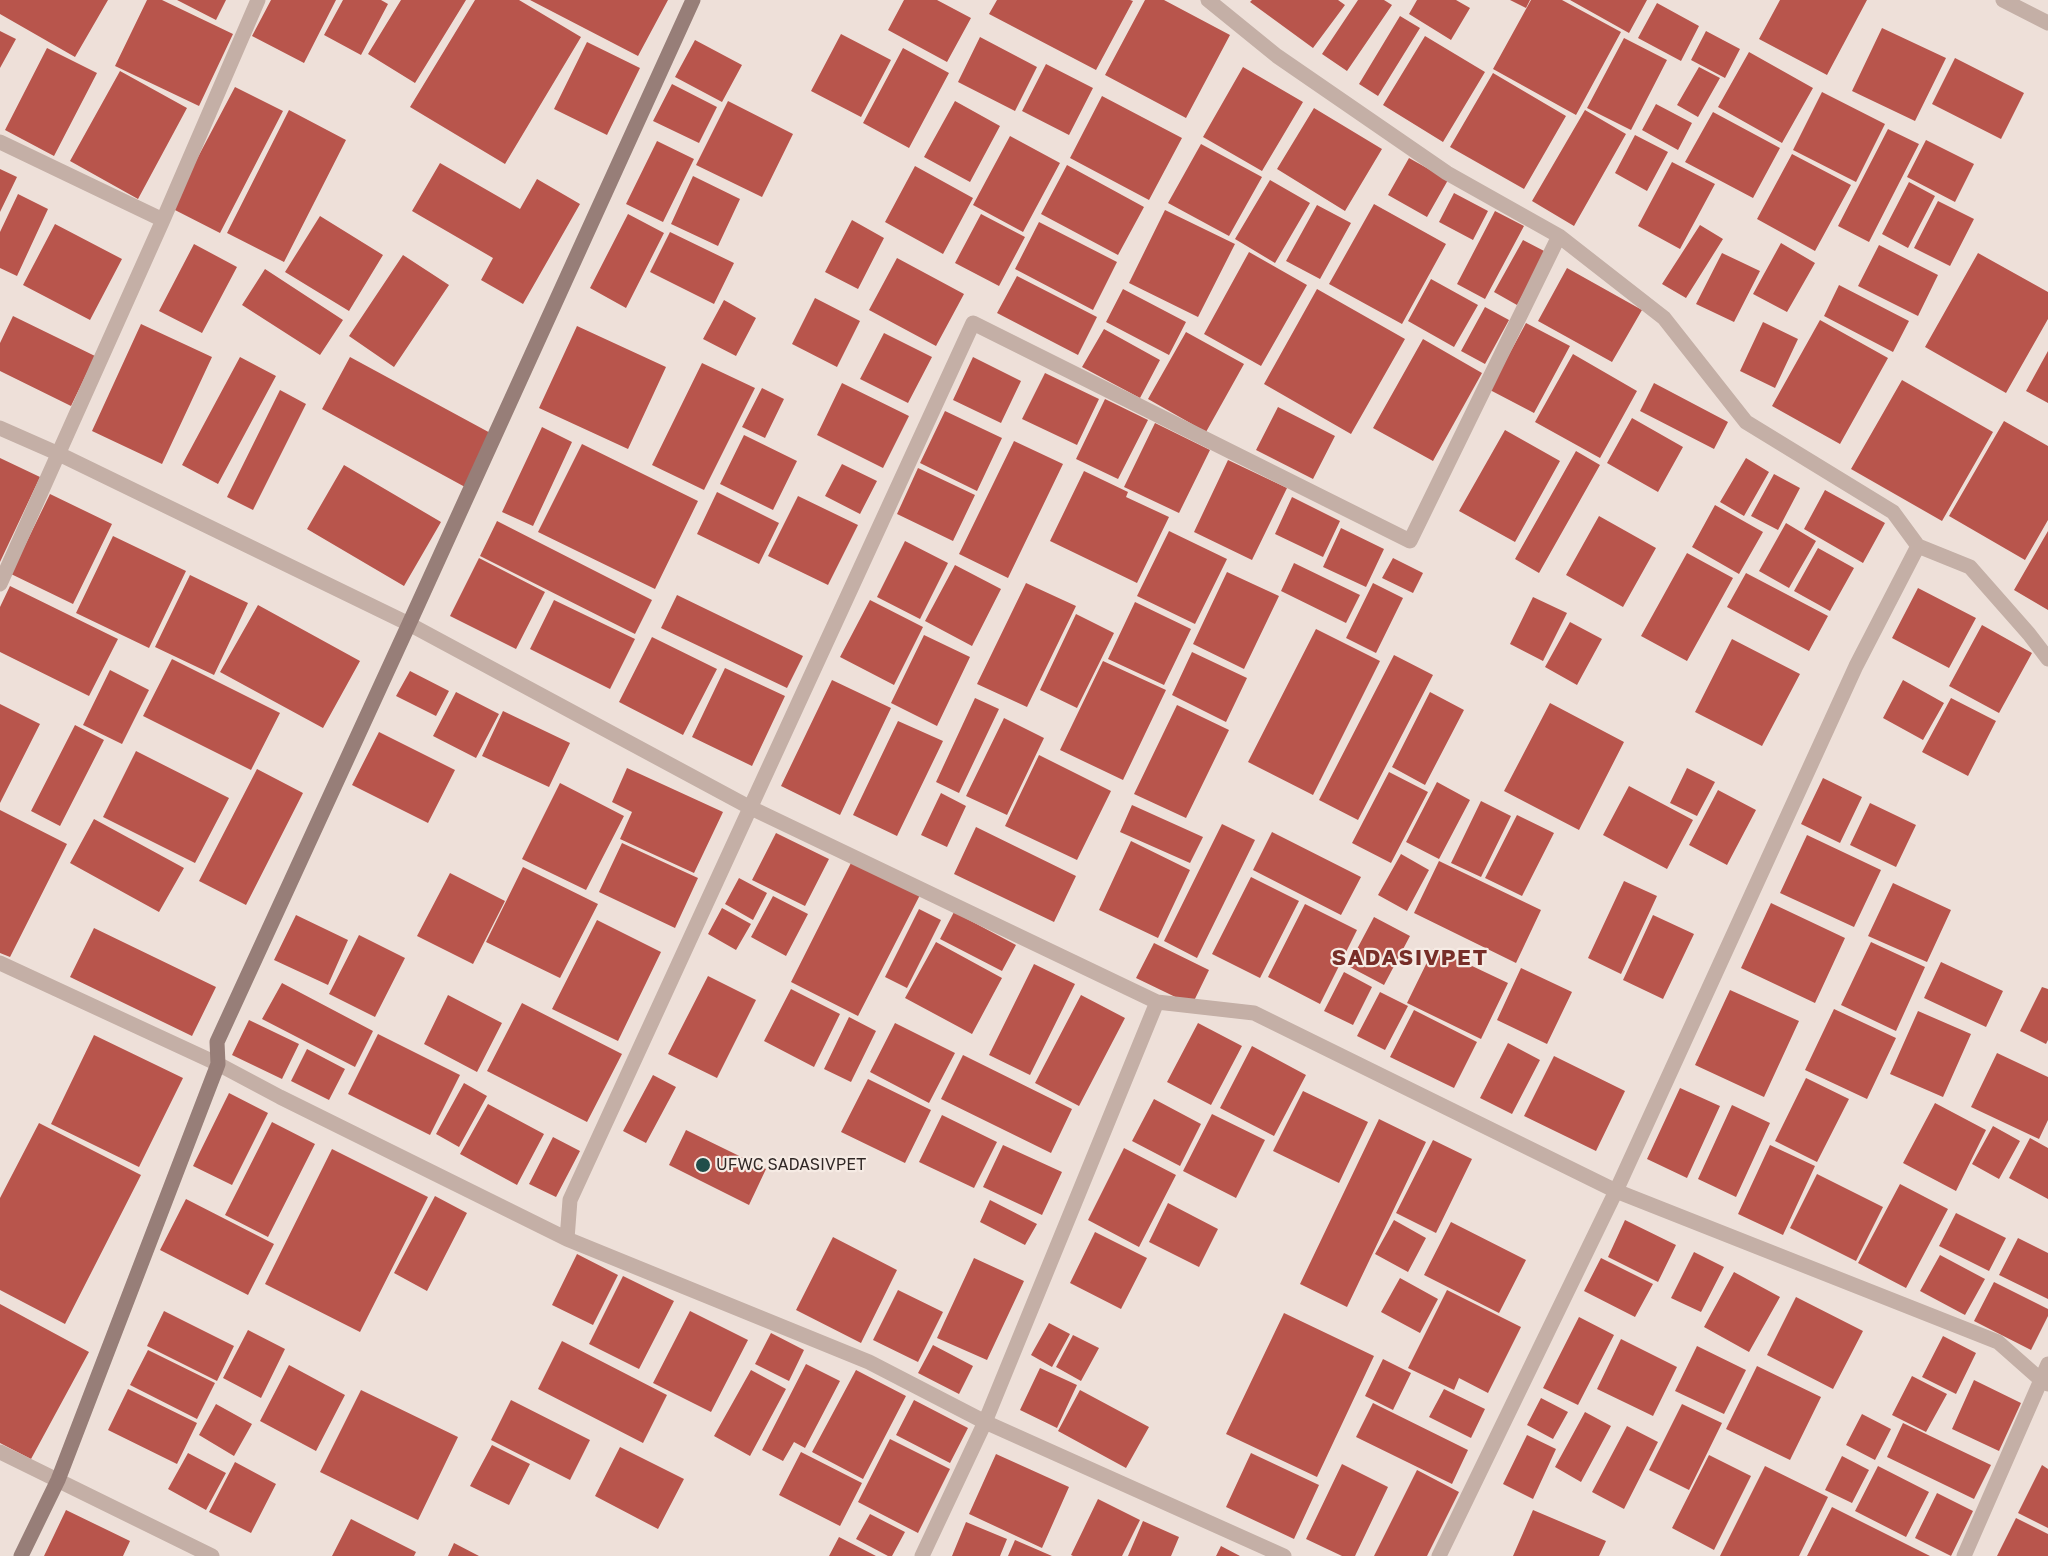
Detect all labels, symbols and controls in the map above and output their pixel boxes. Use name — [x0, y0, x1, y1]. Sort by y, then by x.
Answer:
district label: SADASIVPET — [1332, 945, 1488, 971]
place label: UFWC SADASIVPET — [716, 1155, 866, 1175]
marker: UFWC SADASIVPET — [694, 1156, 712, 1174]

